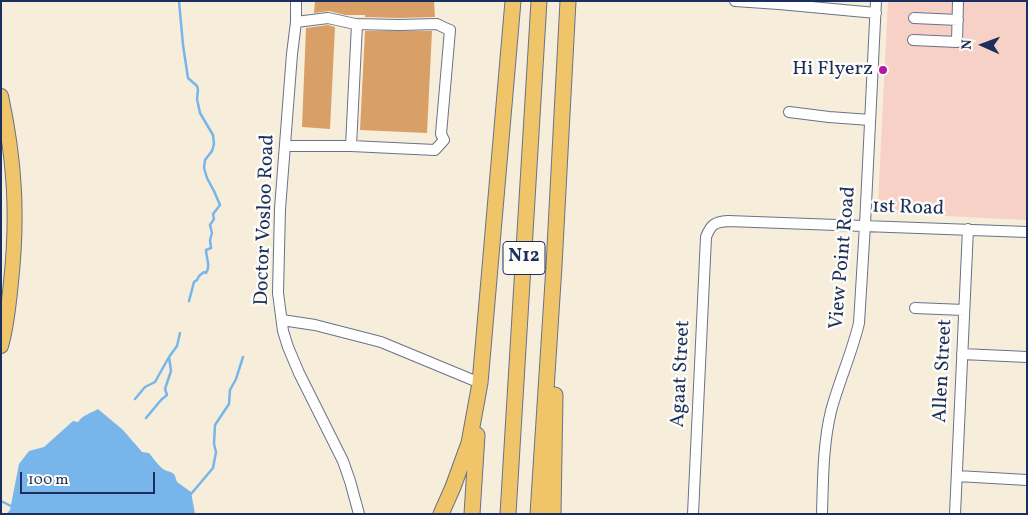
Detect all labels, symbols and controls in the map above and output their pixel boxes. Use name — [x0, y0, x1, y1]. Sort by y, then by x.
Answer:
north arrow — [958, 20, 1008, 70]
text: N — [958, 39, 977, 50]
place label: Hi Flyerz — [792, 58, 873, 82]
marker: Hi Flyerz — [877, 64, 889, 76]
street label: Doctor Vosloo Road — [251, 134, 281, 306]
street label: View Point Road — [826, 185, 862, 331]
street label: 1st Road — [871, 196, 945, 222]
road number: N12 — [503, 242, 545, 274]
street label: Allen Street — [929, 319, 959, 423]
street label: Agaat Street — [667, 320, 697, 428]
scale bar — [22, 462, 158, 494]
text: 100 m — [28, 470, 68, 491]

